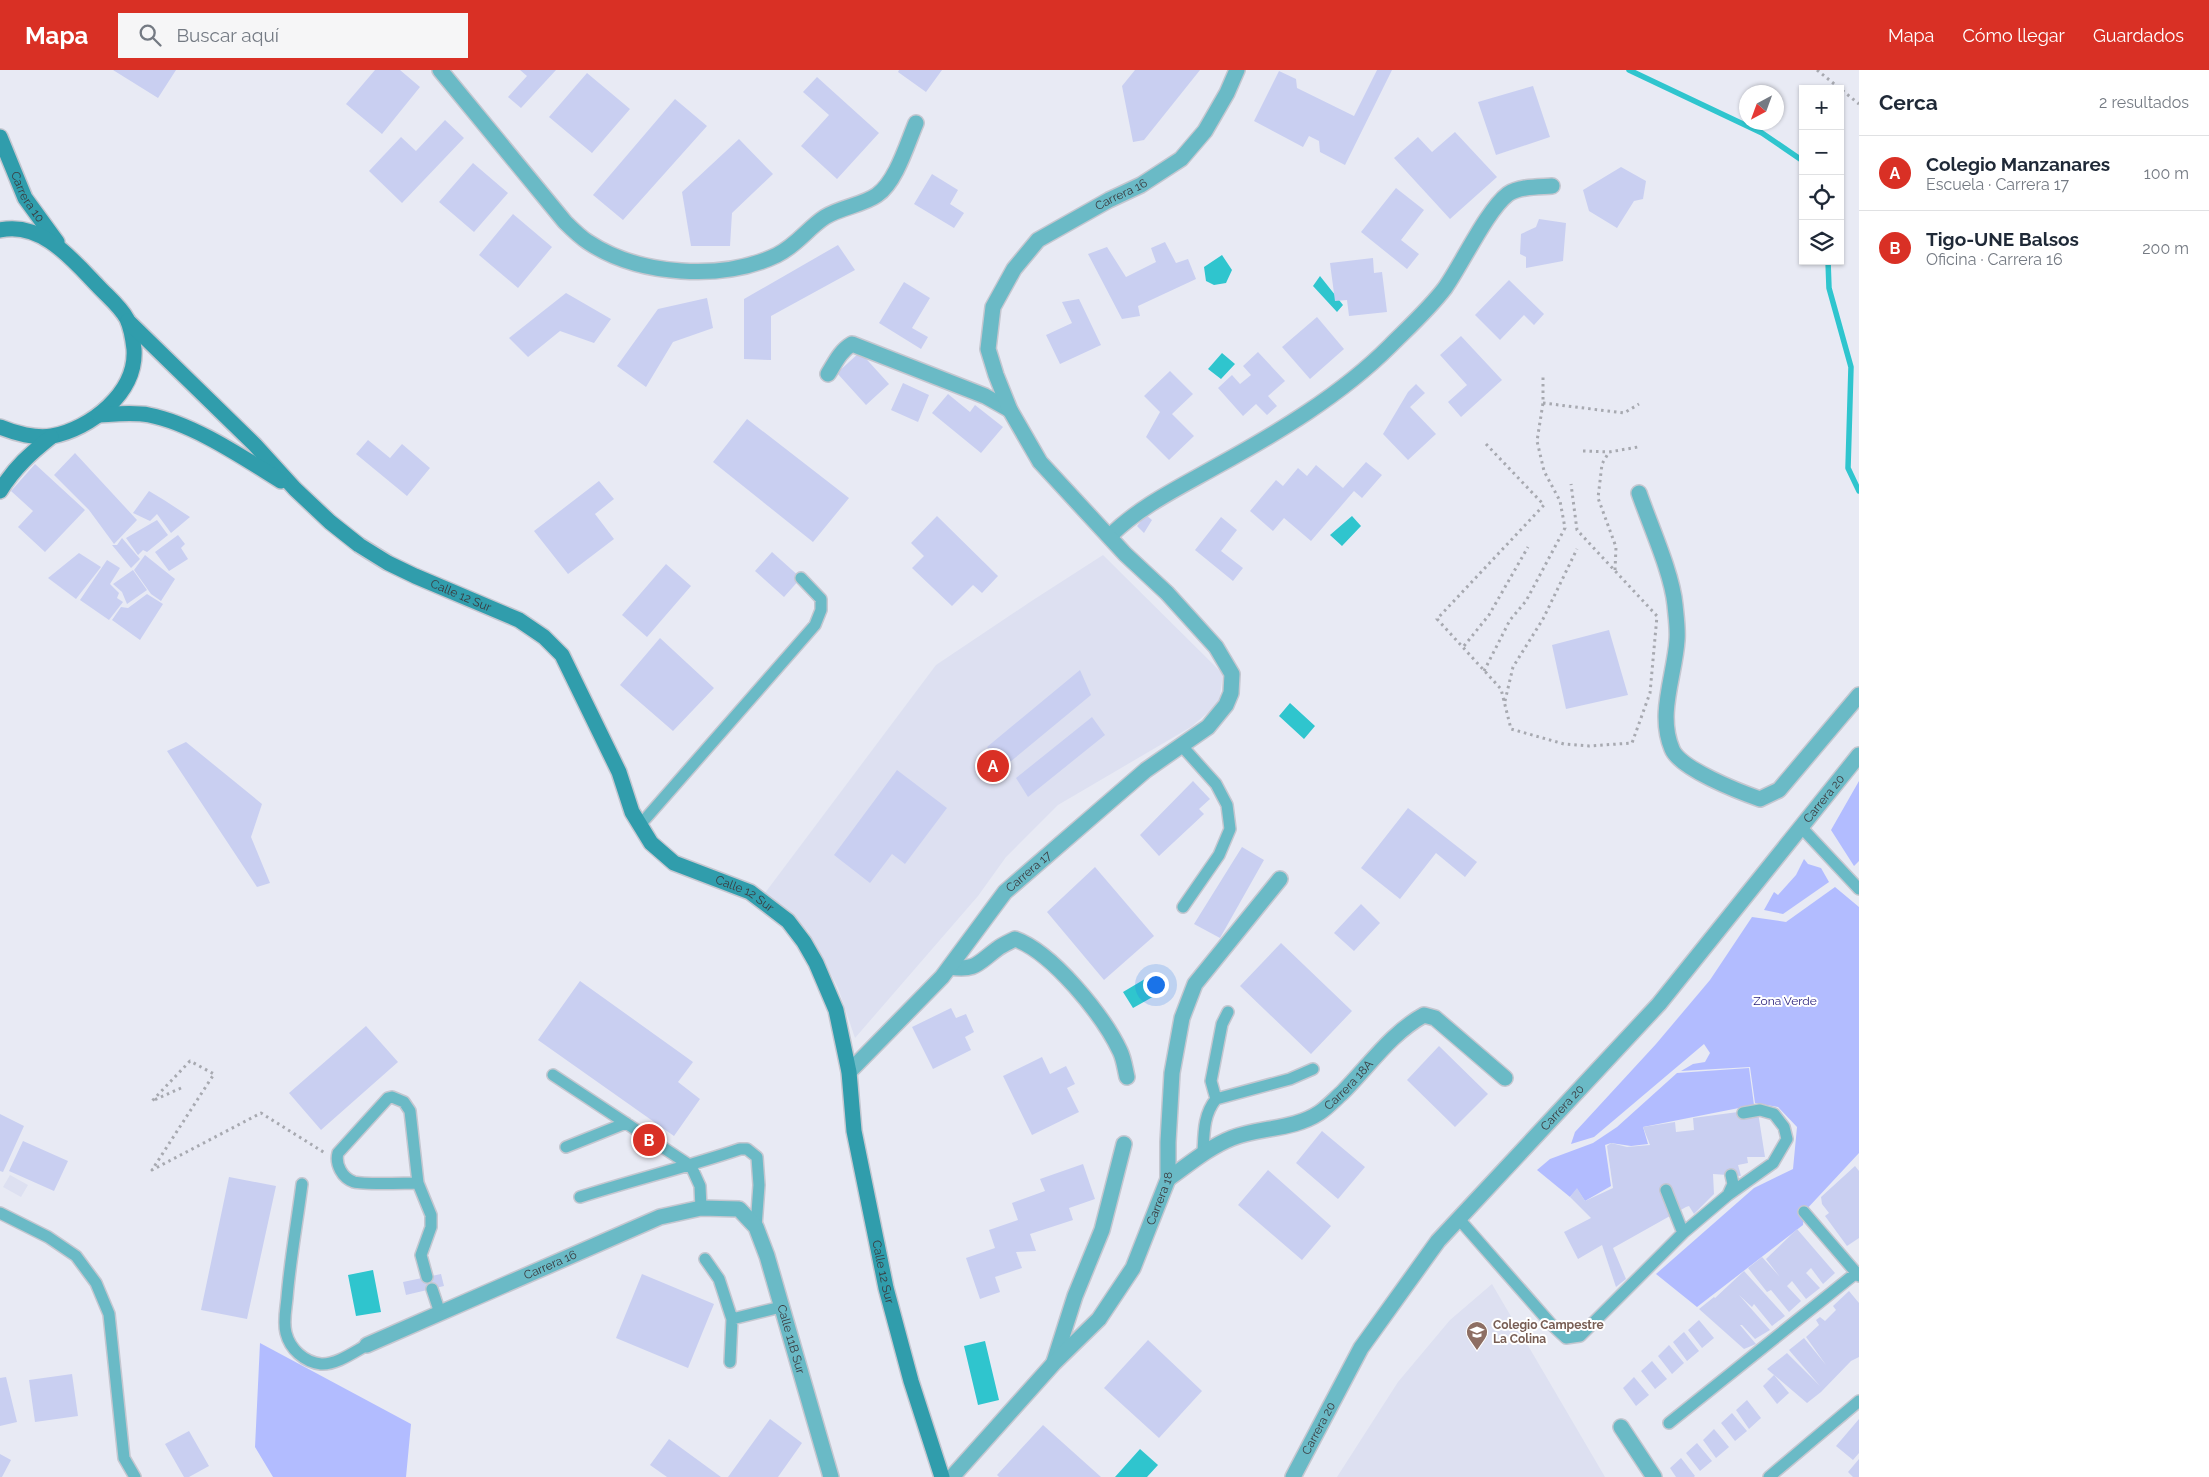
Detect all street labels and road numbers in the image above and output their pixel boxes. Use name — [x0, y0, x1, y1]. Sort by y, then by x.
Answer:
street label: Carrera 10 — [8, 169, 47, 225]
street label: Carrera 16 — [1093, 176, 1150, 213]
street label: Calle 12 Sur — [428, 576, 494, 615]
street label: Carrera 20 — [1800, 772, 1847, 826]
street label: Carrera 17 — [1003, 848, 1055, 895]
street label: Calle 12 Sur — [713, 872, 777, 915]
street label: Carrera 18A — [1321, 1057, 1376, 1113]
street label: Carrera 20 — [1538, 1082, 1587, 1133]
street label: Carrera 18 — [1144, 1172, 1175, 1227]
street label: Calle 12 Sur — [869, 1239, 897, 1306]
street label: Carrera 16 — [522, 1247, 579, 1283]
street label: Calle 11B Sur — [774, 1303, 808, 1376]
street label: Carrera 20 — [1299, 1400, 1338, 1457]

